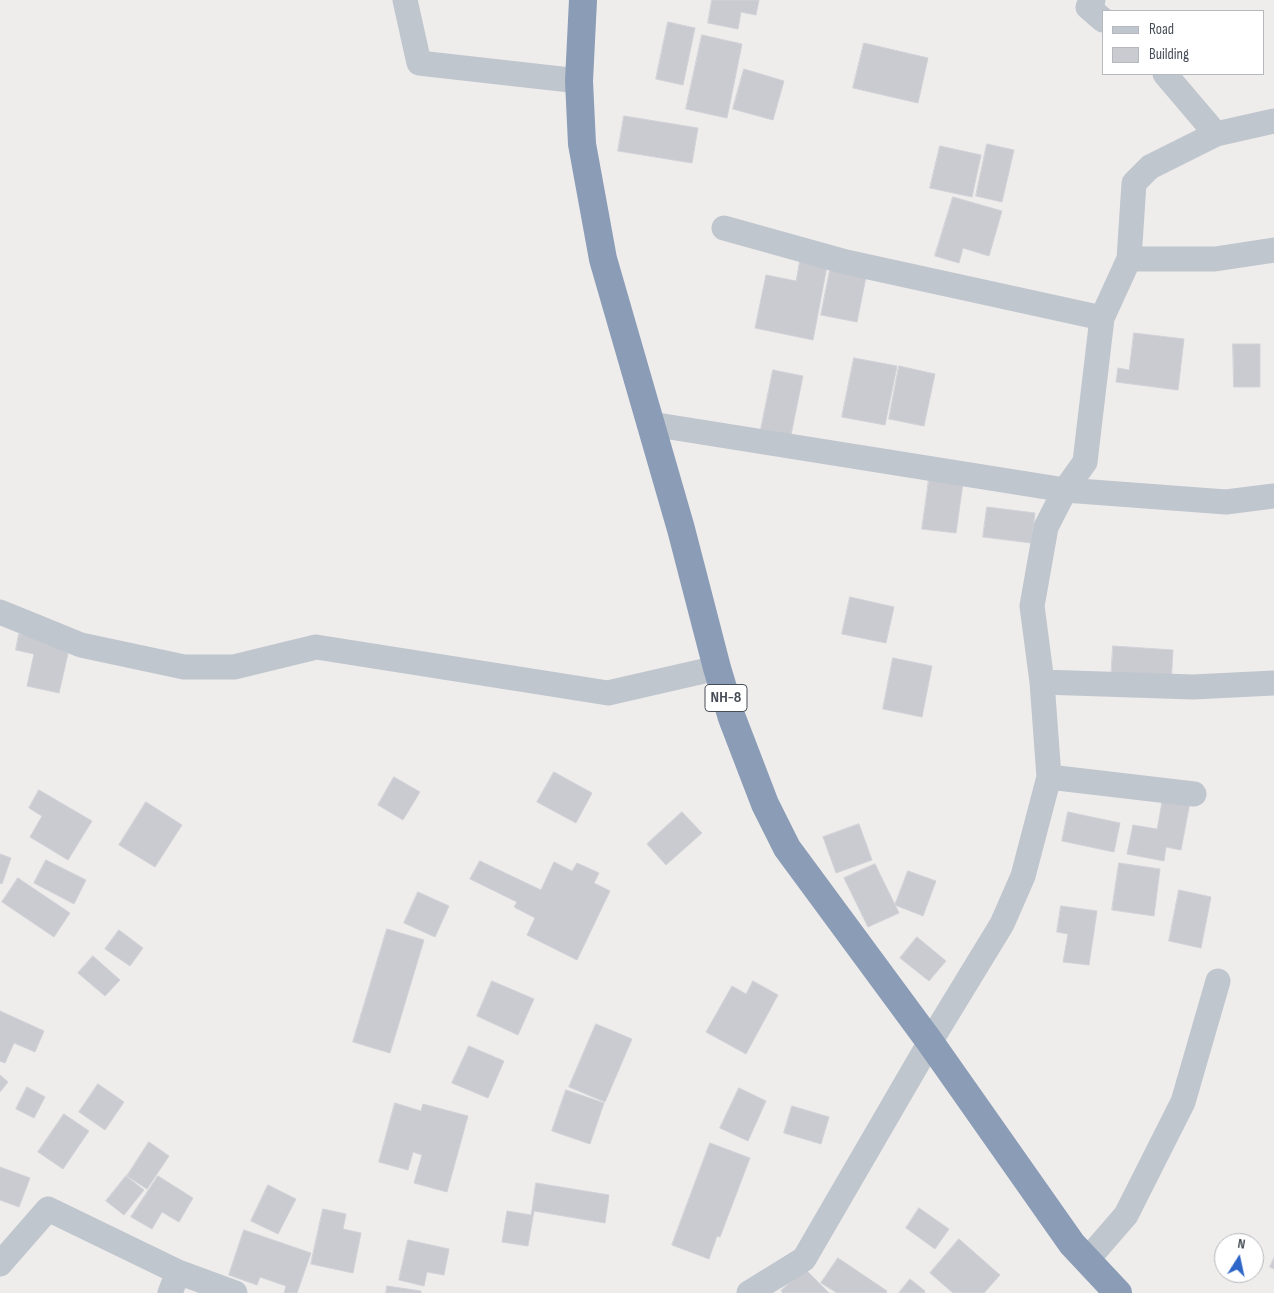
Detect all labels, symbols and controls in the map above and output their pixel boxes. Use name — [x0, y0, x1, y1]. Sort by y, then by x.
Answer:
legend — [1102, 10, 1264, 75]
text: Road — [1149, 20, 1174, 39]
text: Building — [1149, 45, 1189, 64]
road number: NH-8 — [705, 684, 747, 711]
north arrow — [1214, 1233, 1264, 1283]
text: N — [1236, 1235, 1247, 1253]

